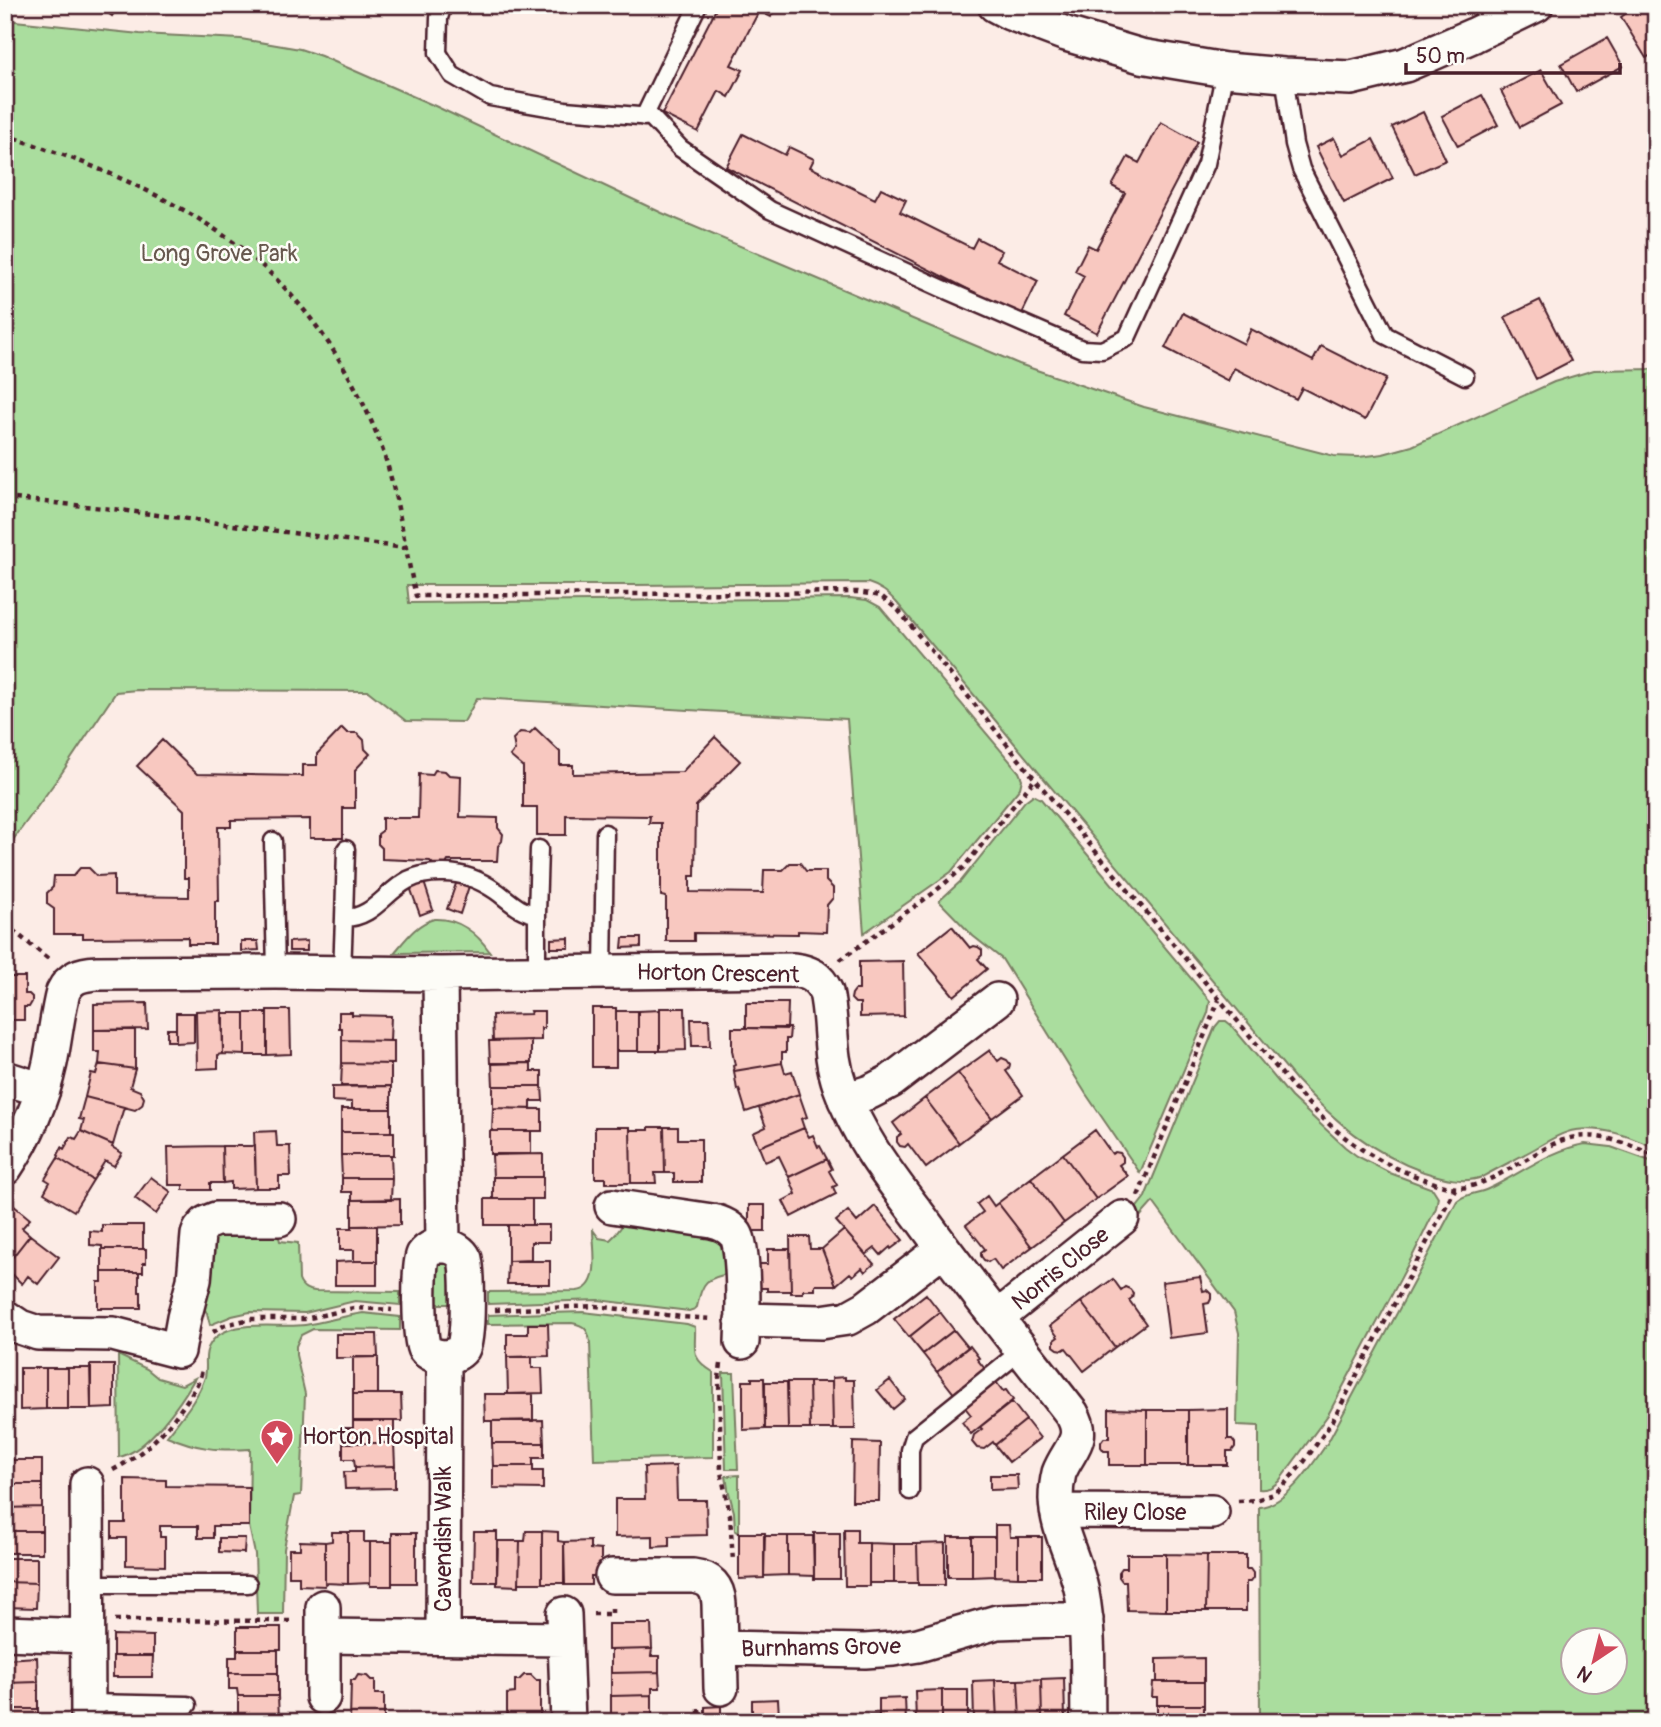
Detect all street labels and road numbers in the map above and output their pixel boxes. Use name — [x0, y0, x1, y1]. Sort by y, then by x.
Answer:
street label: Horton Crescent — [636, 958, 800, 989]
street label: Norris Close — [1006, 1220, 1116, 1317]
street label: Cavendish Walk — [429, 1466, 458, 1612]
street label: Riley Close — [1084, 1498, 1187, 1527]
street label: Burnhams Grove — [741, 1632, 902, 1663]

